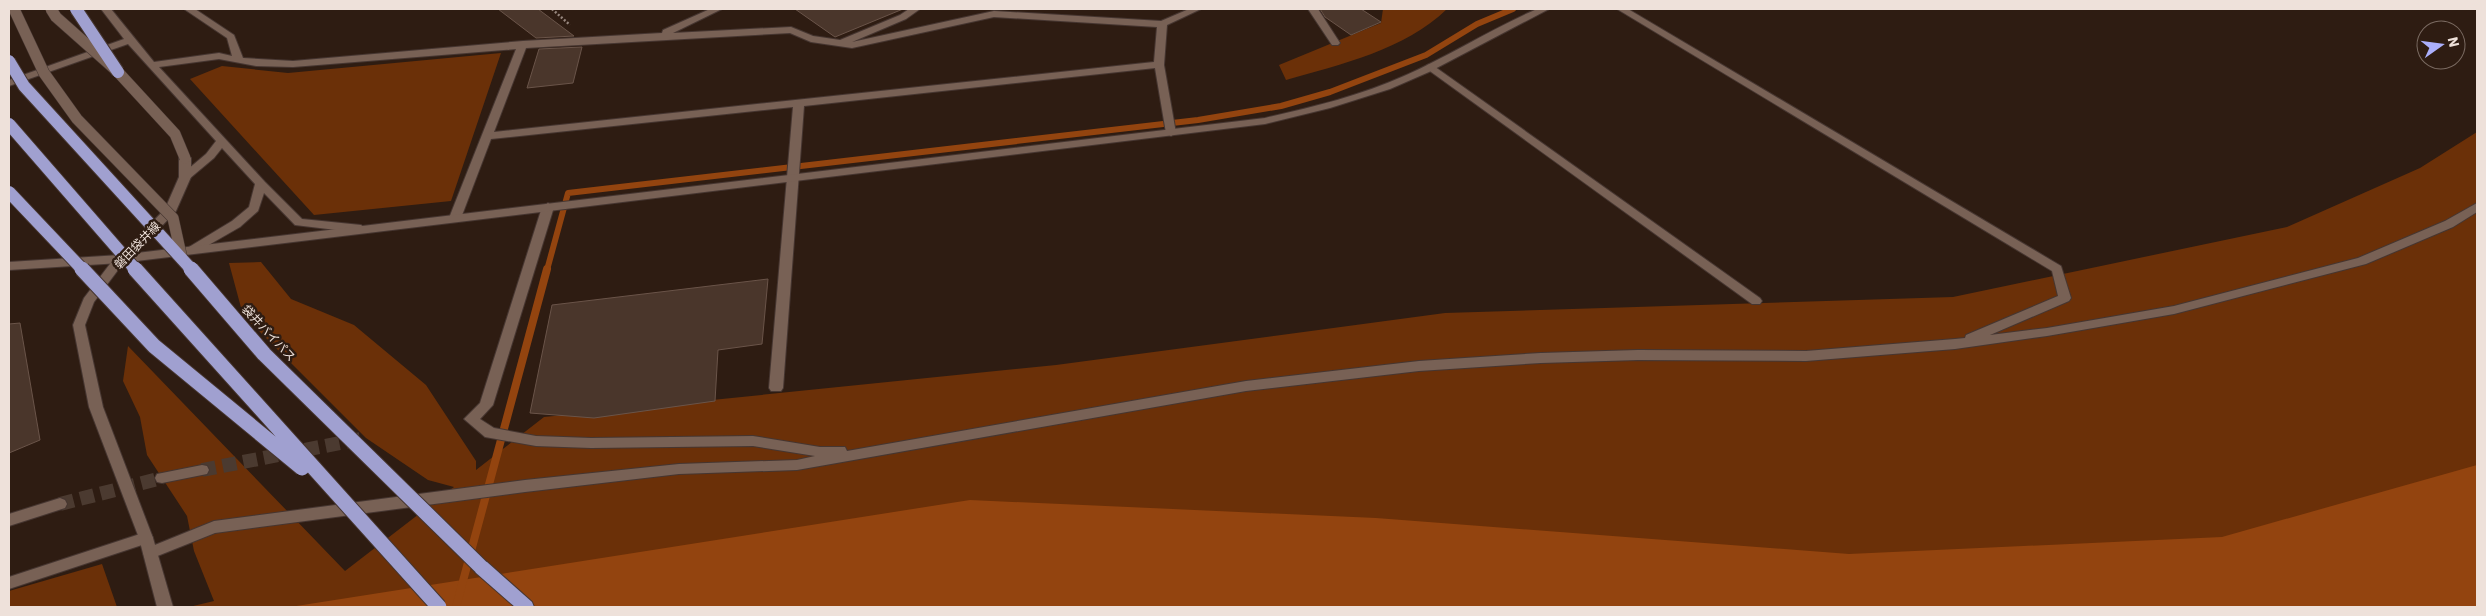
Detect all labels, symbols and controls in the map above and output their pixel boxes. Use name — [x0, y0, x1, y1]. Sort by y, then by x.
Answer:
north arrow — [2416, 20, 2466, 70]
text: N — [2444, 35, 2464, 49]
street label: 磐田袋井線 — [111, 218, 163, 272]
street label: 袋井バイパス — [238, 301, 299, 364]

